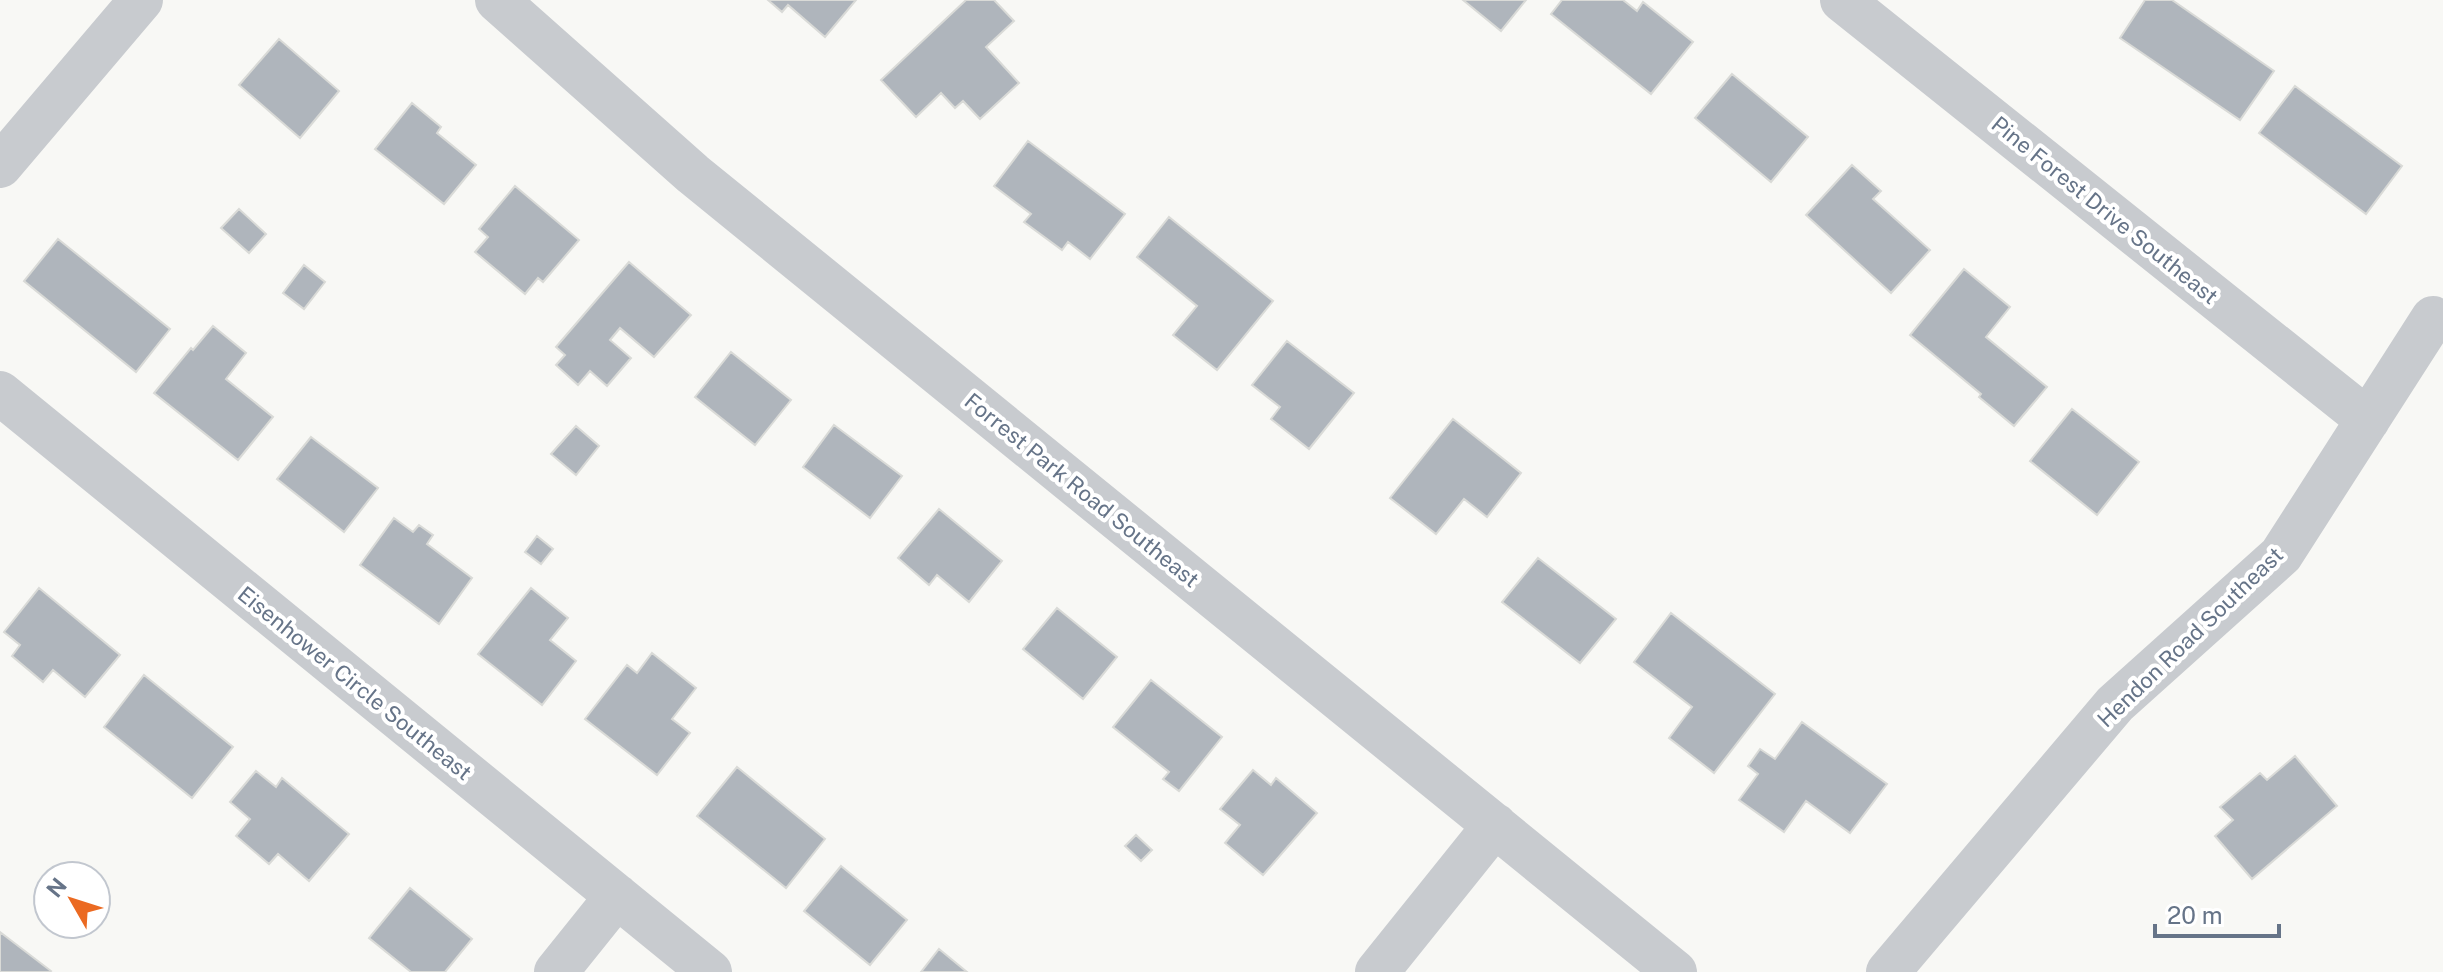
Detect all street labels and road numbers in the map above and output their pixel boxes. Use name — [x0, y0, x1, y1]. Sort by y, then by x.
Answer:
street label: Pine Forest Drive Southeast — [1987, 111, 2223, 309]
street label: Forrest Park Road Southeast — [960, 387, 1204, 593]
street label: Hendon Road Southeast — [2092, 542, 2288, 732]
street label: Eisenhower Circle Southeast — [233, 581, 477, 785]

